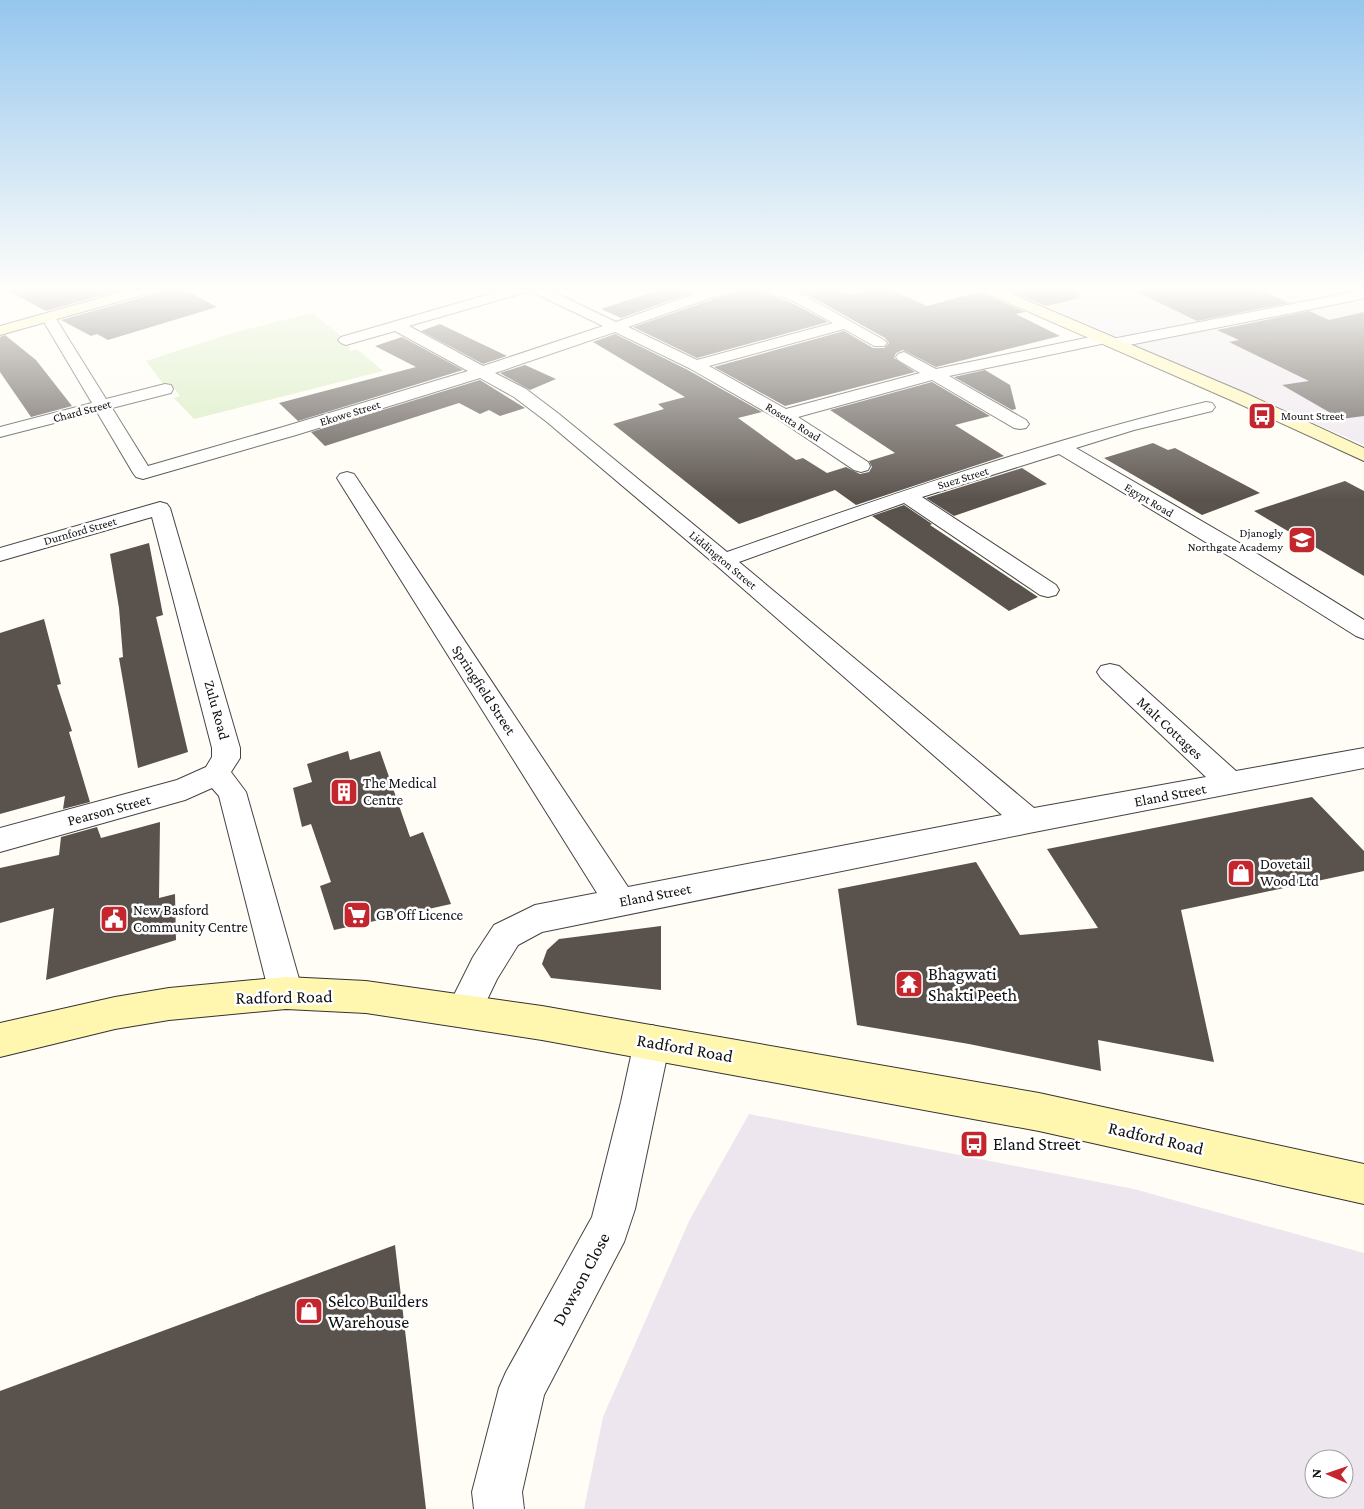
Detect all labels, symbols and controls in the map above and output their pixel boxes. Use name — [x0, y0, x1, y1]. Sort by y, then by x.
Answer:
street label: Chard Street — [51, 396, 114, 425]
street label: Ekowe Street — [318, 397, 383, 429]
street label: Rosetta Road — [763, 400, 824, 445]
bus stop icon: Mount Street — [1247, 401, 1277, 431]
place label: Mount Street — [1281, 409, 1345, 423]
street label: Suez Street — [936, 463, 991, 492]
street label: Egypt Road — [1122, 480, 1177, 520]
street label: Durnford Street — [42, 514, 119, 548]
school or university icon: Djanogly Northgate Academy — [1287, 525, 1317, 555]
place label: Djanogly Northgate Academy — [1188, 526, 1283, 554]
street label: Liddington Street — [686, 528, 760, 593]
street label: Springfield Street — [448, 642, 520, 739]
street label: Zulu Road — [201, 679, 233, 742]
street label: Malt Cottages — [1133, 694, 1206, 763]
place label: The Medical Centre — [363, 775, 437, 808]
building icon: The Medical Centre — [329, 777, 359, 807]
street label: Eland Street — [1133, 780, 1208, 810]
street label: Pearson Street — [66, 791, 153, 829]
place label: Dovetail Wood Ltd — [1260, 856, 1319, 889]
shop icon: Dovetail Wood Ltd — [1226, 858, 1256, 888]
street label: Eland Street — [618, 880, 693, 910]
supermarket icon: GB Off Licence — [342, 900, 372, 930]
place label: New Basford Community Centre — [133, 902, 248, 936]
public building icon: New Basford Community Centre — [99, 904, 129, 934]
place label: GB Off Licence — [376, 907, 464, 923]
place label: Bhagwati Shakti Peeth — [928, 964, 1018, 1005]
temple icon: Bhagwati Shakti Peeth — [894, 969, 924, 999]
street label: Radford Road — [235, 986, 333, 1008]
street label: Radford Road — [635, 1030, 735, 1066]
street label: Radford Road — [1106, 1117, 1206, 1159]
bus stop icon: Eland Street — [959, 1129, 989, 1159]
place label: Eland Street — [993, 1134, 1082, 1154]
street label: Dowson Close — [548, 1229, 614, 1329]
place label: Selco Builders Warehouse — [328, 1291, 428, 1332]
shop icon: Selco Builders Warehouse — [294, 1296, 324, 1326]
north arrow — [1304, 1449, 1354, 1499]
text: N — [1308, 1468, 1324, 1479]

